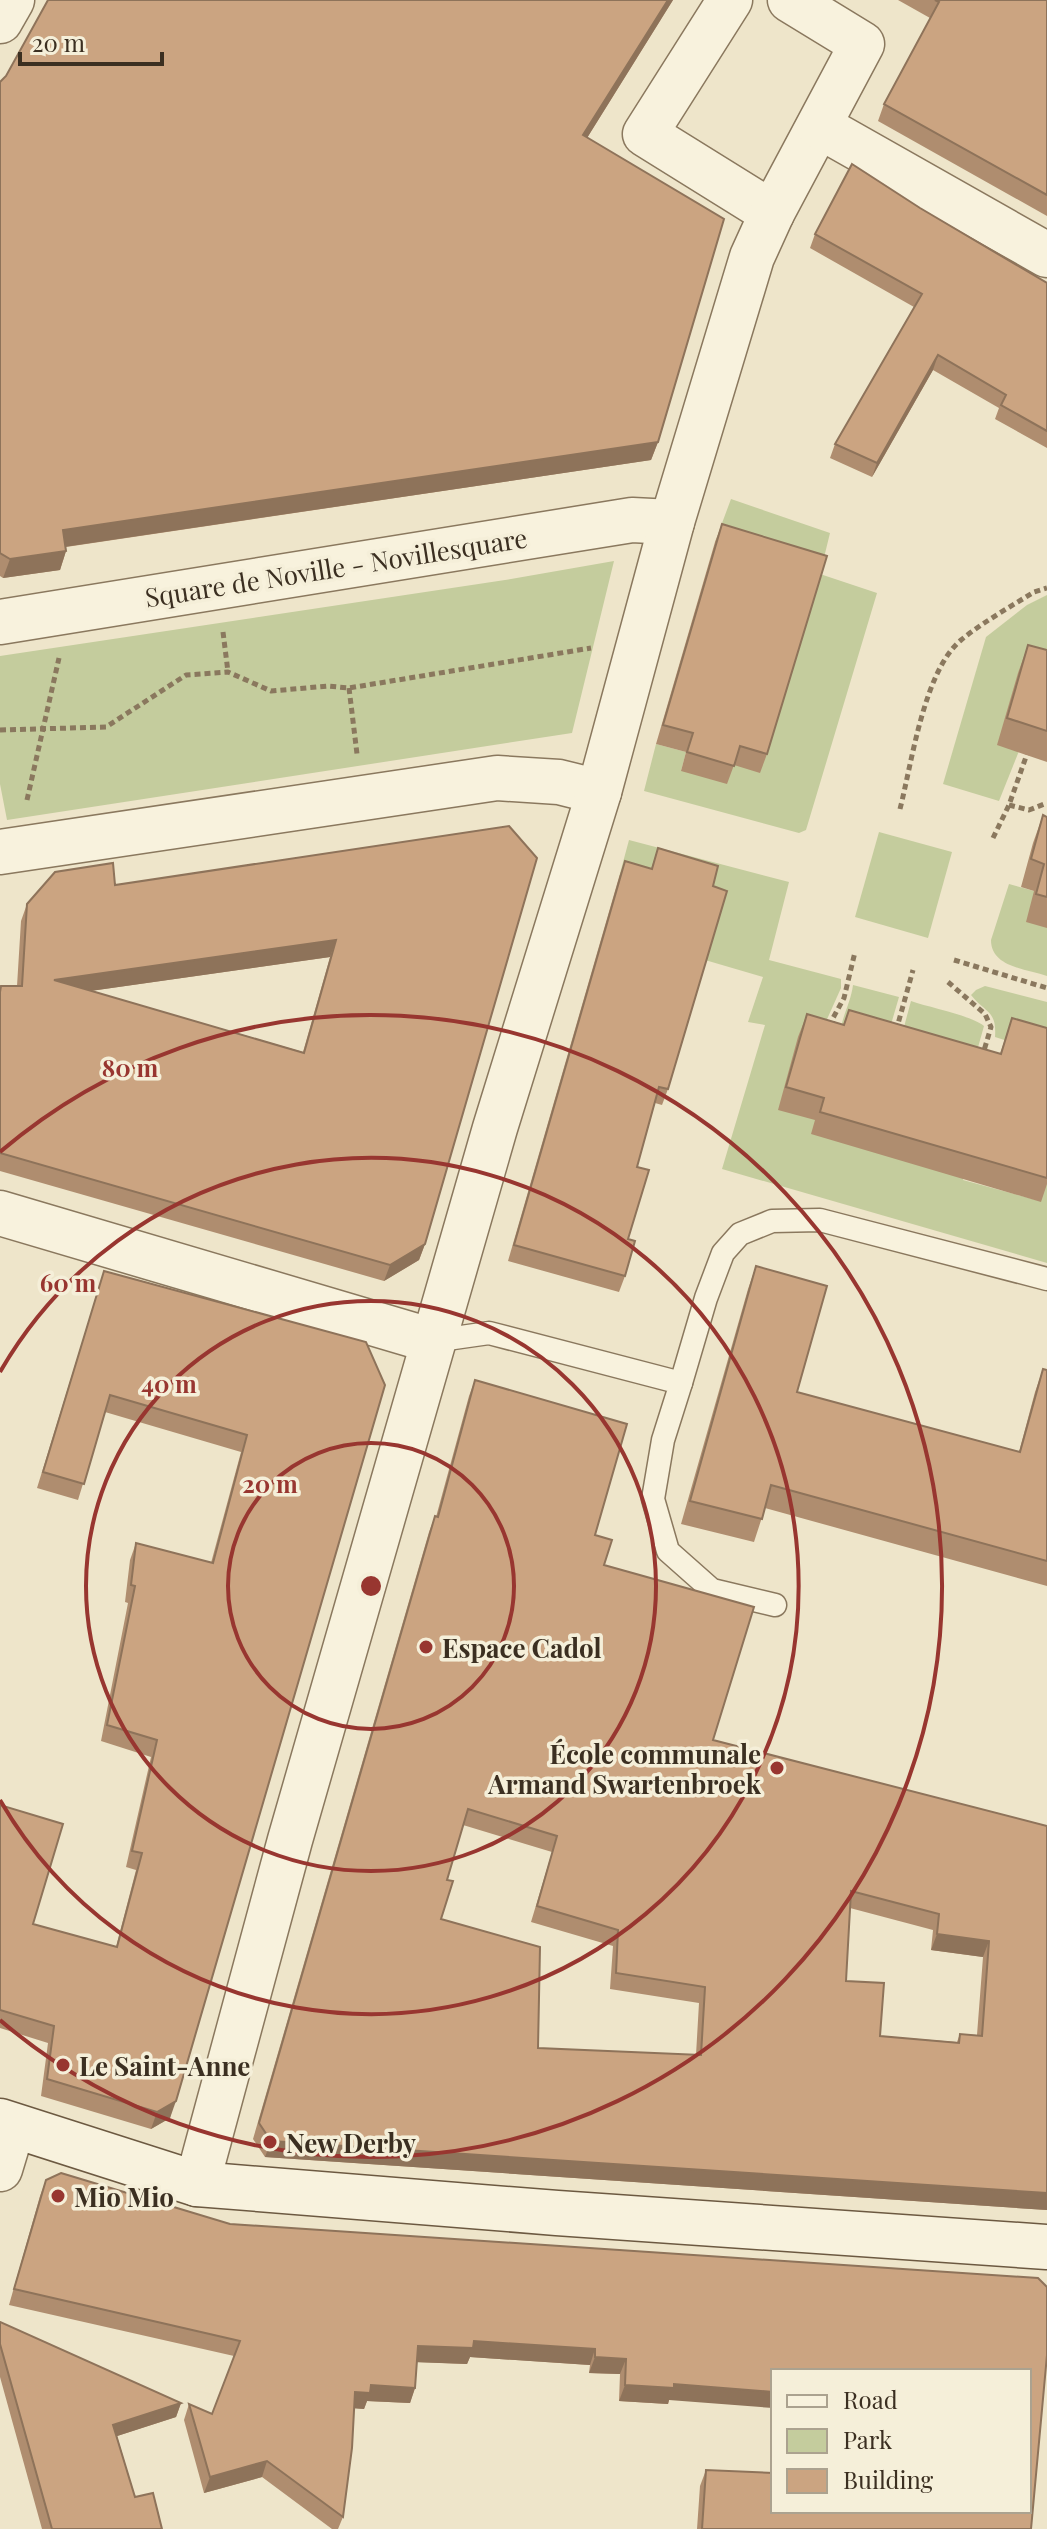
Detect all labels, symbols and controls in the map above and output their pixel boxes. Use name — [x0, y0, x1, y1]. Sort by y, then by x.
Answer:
scale bar — [20, 16, 162, 66]
text: 20 m — [32, 26, 85, 58]
street label: Square de Noville - Novillesquare — [142, 519, 530, 615]
text: 80 m — [102, 1051, 158, 1083]
text: 60 m — [40, 1266, 96, 1298]
text: 40 m — [141, 1367, 197, 1399]
text: 20 m — [242, 1467, 298, 1499]
centre of rings — [357, 1572, 385, 1600]
place label: Espace Cadol — [442, 1630, 601, 1665]
marker: Espace Cadol — [417, 1638, 435, 1656]
place label: École communale Armand Swartenbroek — [487, 1736, 762, 1801]
marker: École communale Armand Swartenbroek — [768, 1759, 786, 1777]
place label: Le Saint-Anne — [79, 2048, 250, 2083]
marker: Le Saint-Anne — [54, 2056, 72, 2074]
place label: New Derby — [286, 2125, 417, 2160]
marker: New Derby — [261, 2133, 279, 2151]
place label: Mio Mio — [74, 2179, 174, 2214]
marker: Mio Mio — [49, 2187, 67, 2205]
legend — [771, 2369, 1031, 2513]
text: Road — [843, 2383, 898, 2415]
text: Park — [843, 2423, 893, 2455]
text: Building — [843, 2463, 934, 2495]

